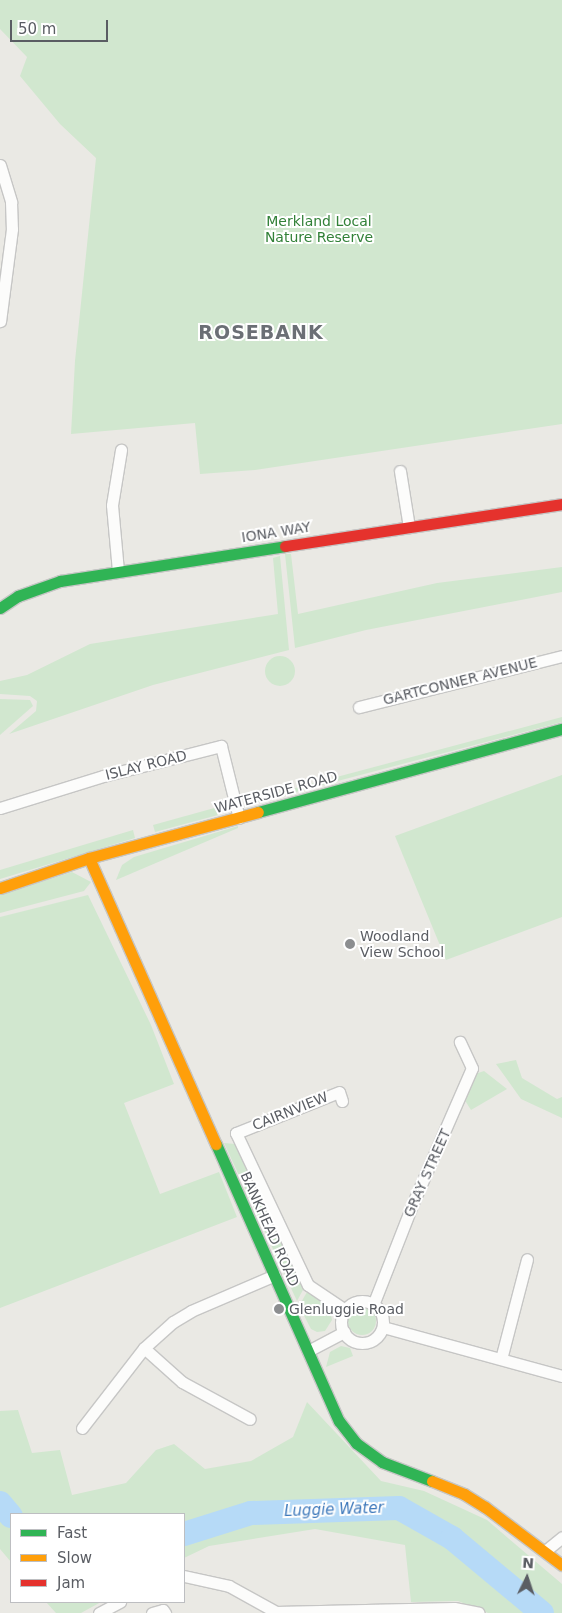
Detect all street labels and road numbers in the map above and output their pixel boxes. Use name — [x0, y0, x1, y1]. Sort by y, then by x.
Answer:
street label: IONA WAY — [240, 518, 312, 546]
street label: GARTCONNER AVENUE — [381, 654, 539, 708]
street label: ISLAY ROAD — [103, 747, 189, 783]
street label: WATERSIDE ROAD — [213, 767, 339, 817]
street label: CAIRNVIEW — [250, 1088, 330, 1134]
street label: GRAY STREET — [400, 1126, 454, 1220]
street label: BANKHEAD ROAD — [237, 1169, 303, 1289]

